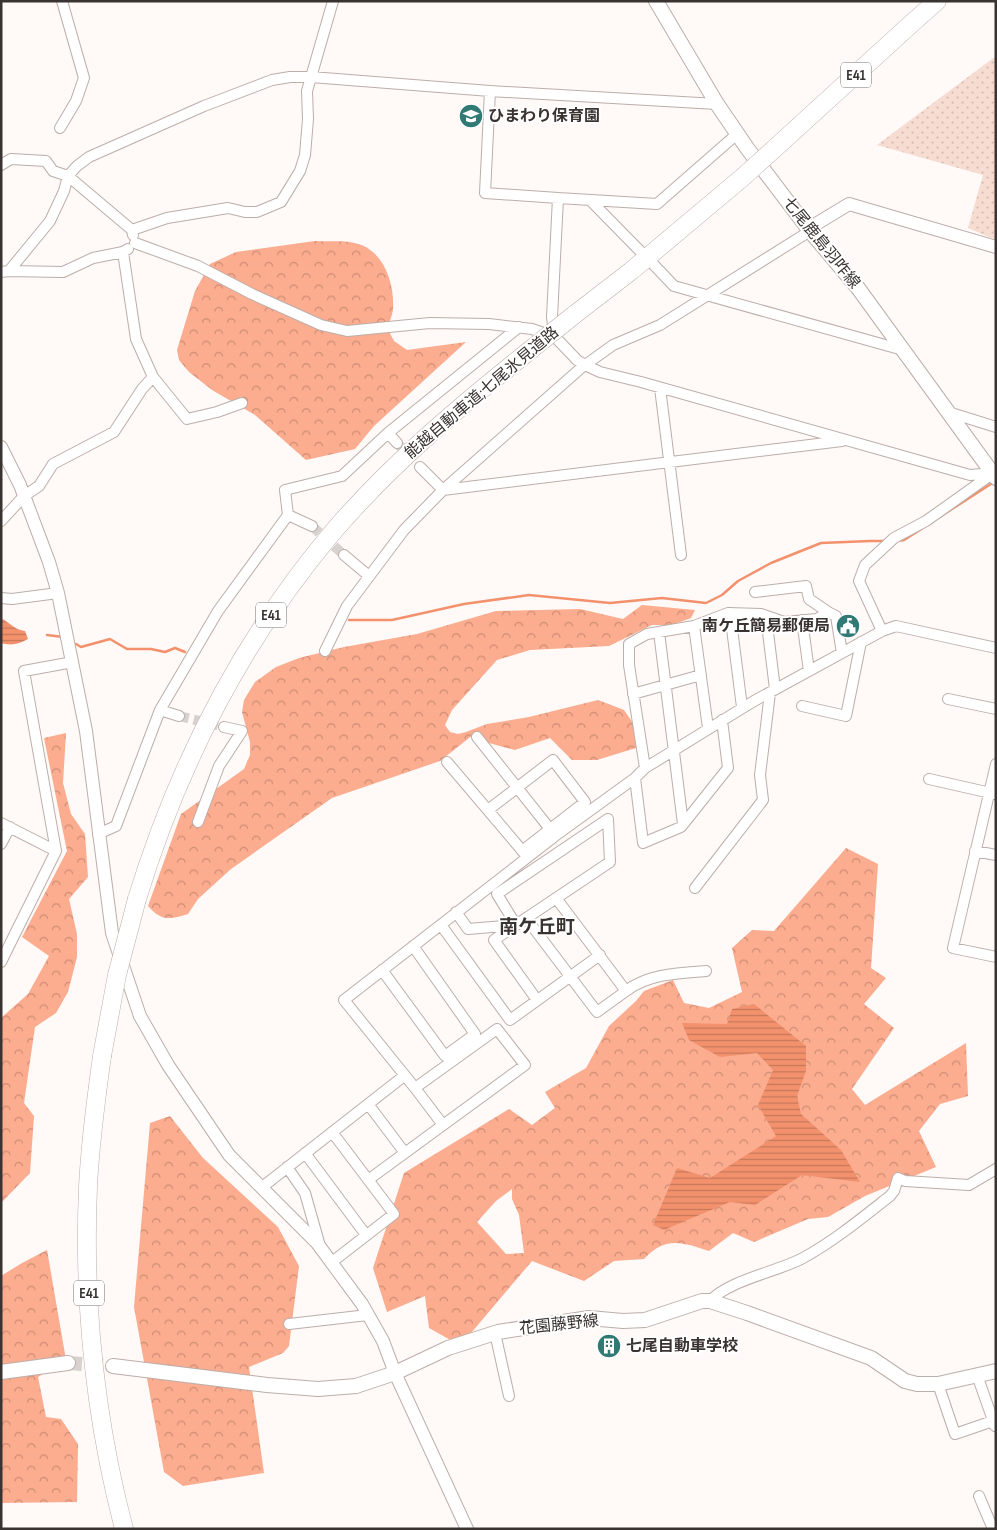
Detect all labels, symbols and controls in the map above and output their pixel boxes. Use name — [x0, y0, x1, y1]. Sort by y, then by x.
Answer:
road number: E41 — [841, 62, 871, 88]
school or university icon: ひまわり保育園 — [458, 103, 484, 129]
place label: ひまわり保育園 — [488, 107, 600, 126]
street label: 七尾鹿島羽咋線 — [778, 193, 864, 293]
street label: 能越自動車道;七尾氷見道路 — [401, 323, 563, 463]
road number: E41 — [256, 602, 286, 628]
public building icon: 南ケ丘簡易郵便局 — [835, 613, 861, 639]
place label: 南ケ丘簡易郵便局 — [702, 617, 830, 636]
district label: 南ケ丘町 — [499, 916, 575, 939]
road number: E41 — [74, 1280, 104, 1306]
street label: 花園藤野線 — [518, 1311, 600, 1339]
building icon: 七尾自動車学校 — [596, 1333, 622, 1359]
place label: 七尾自動車学校 — [626, 1337, 738, 1356]

